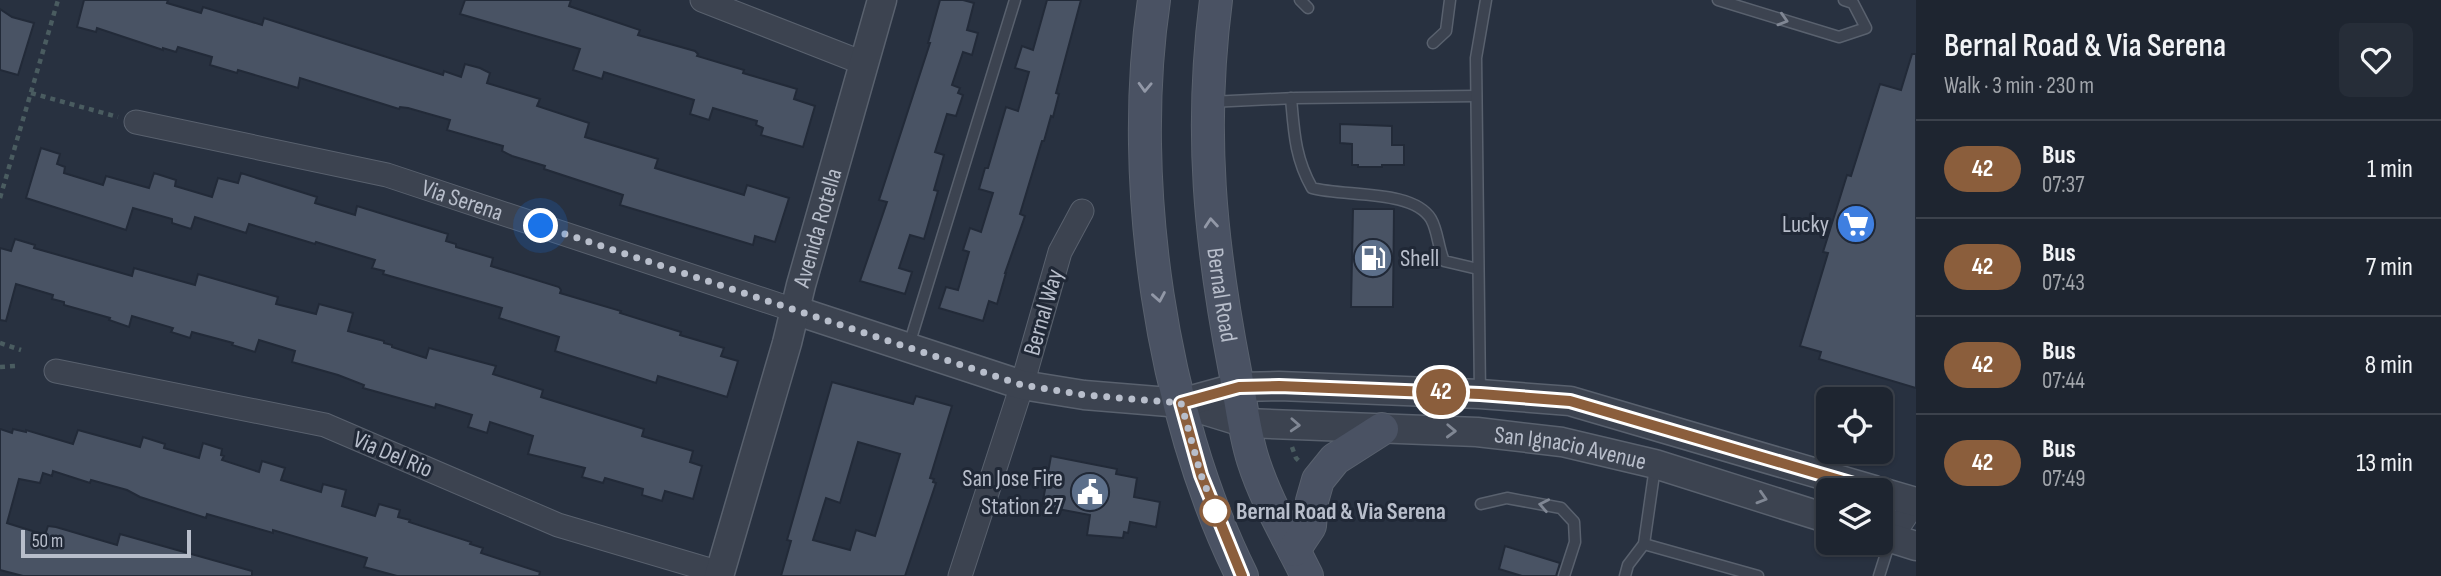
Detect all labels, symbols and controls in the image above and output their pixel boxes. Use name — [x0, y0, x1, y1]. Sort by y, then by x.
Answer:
one-way arrow — [1777, 11, 1789, 26]
button: heart — [2339, 23, 2413, 97]
text: Bernal Road & Via Serena — [1944, 26, 2226, 66]
text: Walk · 3 min · 230 m — [1944, 72, 2094, 100]
one-way arrow — [1138, 82, 1153, 93]
text: Bus — [2042, 140, 2076, 171]
text: 42 — [1972, 154, 1993, 183]
text: 1 min — [2367, 154, 2413, 185]
street label: Avenida Rotella — [787, 165, 848, 292]
text: 07:37 — [2042, 171, 2084, 199]
street label: Via Serena — [418, 174, 507, 227]
supermarket icon: Lucky — [1835, 203, 1877, 245]
your location — [523, 208, 558, 243]
place label: Lucky — [1782, 210, 1829, 239]
one-way arrow — [1204, 218, 1219, 229]
fuel station icon: Shell — [1352, 237, 1394, 279]
text: Bus — [2042, 238, 2076, 269]
place label: Shell — [1400, 244, 1439, 273]
street label: Bernal Road — [1200, 246, 1243, 344]
text: 42 — [1972, 252, 1993, 281]
text: 7 min — [2366, 252, 2413, 283]
street label: Bernal Way — [1017, 266, 1070, 359]
text: 07:43 — [2042, 269, 2085, 297]
one-way arrow — [1151, 291, 1166, 303]
text: Bus — [2042, 336, 2076, 367]
text: 42 — [1972, 350, 1993, 379]
text: 8 min — [2365, 350, 2413, 381]
text: 07:44 — [2042, 367, 2085, 395]
line badge: 42 — [1410, 369, 1472, 415]
text: 42 — [1430, 377, 1452, 406]
map controls — [1816, 387, 1893, 555]
button: locate — [1816, 387, 1893, 464]
one-way arrow — [1290, 417, 1301, 432]
street label: San Ignacio Avenue — [1493, 420, 1649, 476]
one-way arrow — [1445, 424, 1456, 439]
street label: Via Del Rio — [349, 425, 437, 484]
text: Bus — [2042, 434, 2076, 465]
text: 42 — [1972, 448, 1993, 477]
text: 13 min — [2356, 448, 2413, 479]
place label: San Jose Fire Station 27 — [962, 464, 1063, 521]
text: 07:49 — [2042, 465, 2085, 493]
public building icon: San Jose Fire Station 27 — [1069, 471, 1111, 513]
button: layers — [1816, 478, 1893, 555]
one-way arrow — [1756, 489, 1768, 504]
marker: Bernal Road & Via Serena — [1200, 496, 1230, 526]
place label: Bernal Road & Via Serena — [1236, 497, 1446, 526]
one-way arrow — [1538, 498, 1550, 513]
scale bar — [21, 527, 191, 559]
text: 50 m — [32, 530, 63, 553]

